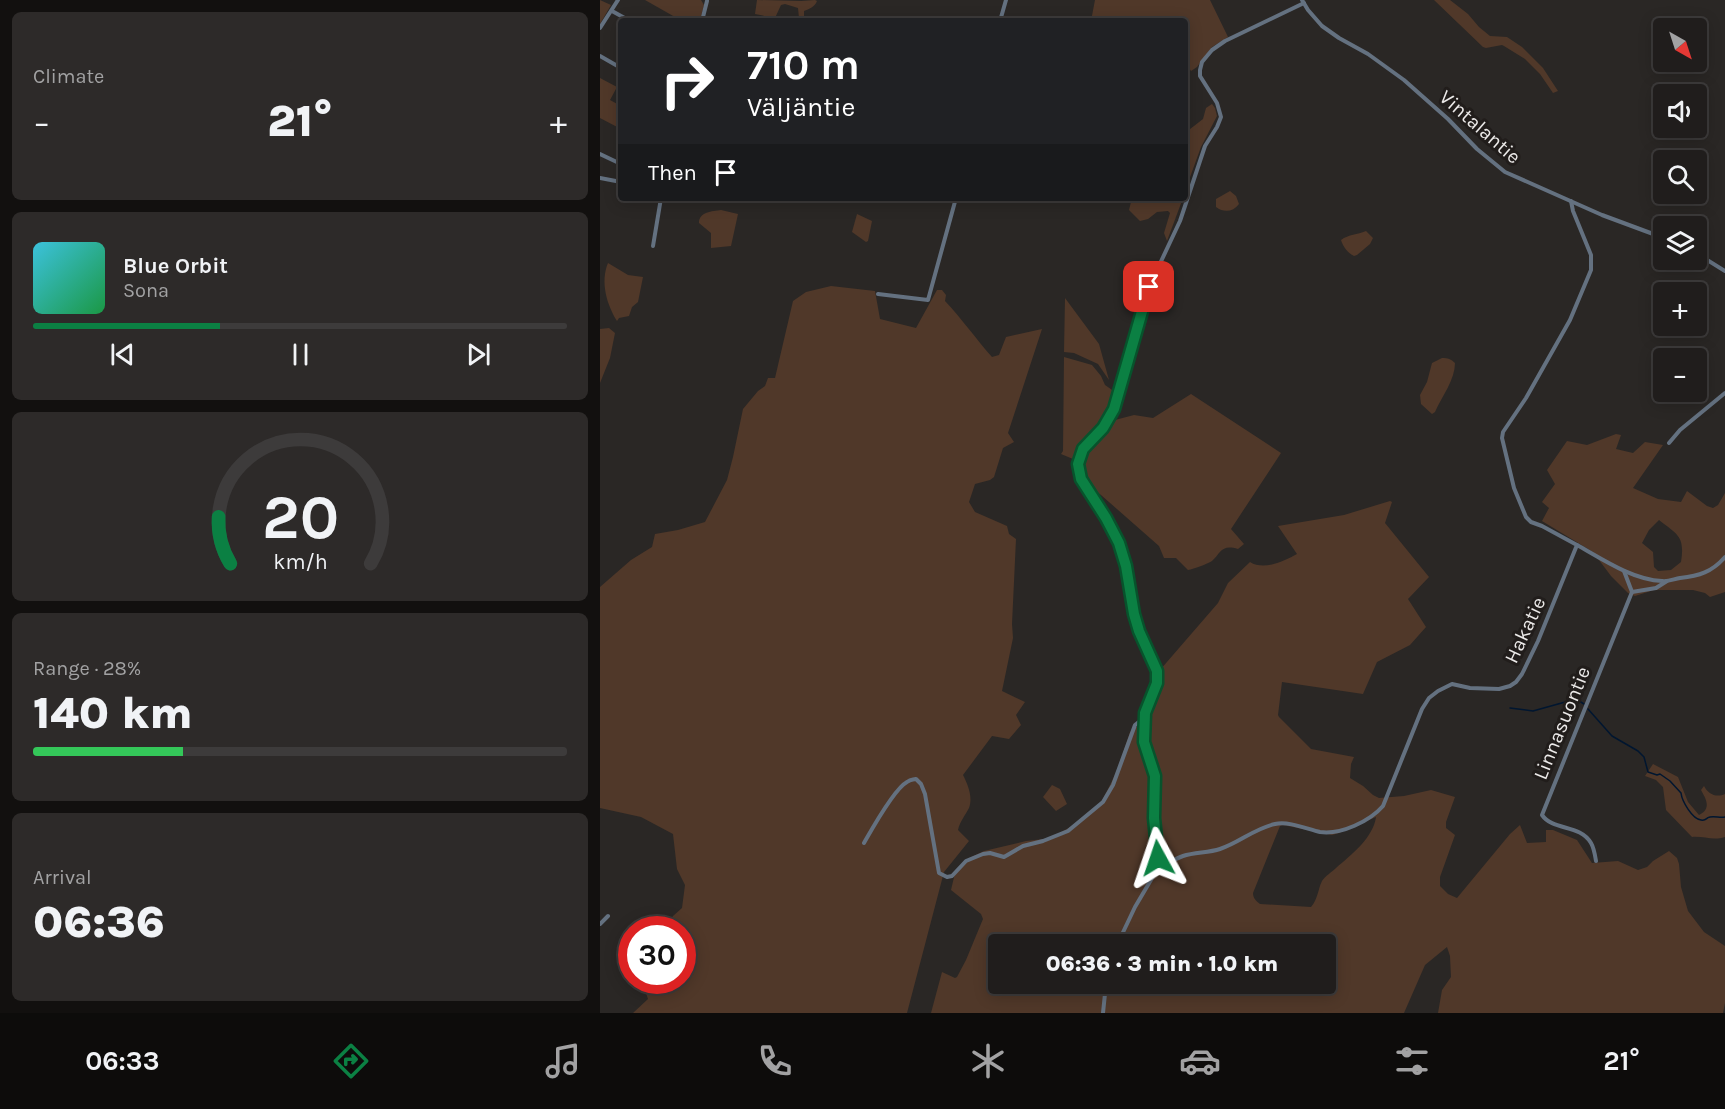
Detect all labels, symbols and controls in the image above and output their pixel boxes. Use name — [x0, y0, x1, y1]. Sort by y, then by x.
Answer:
north arrow — [1653, 18, 1707, 72]
map controls — [1653, 18, 1707, 402]
text: 710 m — [747, 40, 860, 90]
icon: right — [648, 42, 726, 120]
text: Climate — [33, 65, 104, 88]
button: sound — [1653, 84, 1707, 138]
street label: Vintalantie — [1435, 85, 1525, 169]
text: Väljäntie — [747, 91, 855, 123]
text: 21° — [267, 95, 333, 147]
text: − — [33, 103, 50, 141]
text: + — [550, 103, 567, 141]
button: search — [1653, 150, 1707, 204]
icon: arrive — [709, 156, 742, 189]
text: Then — [648, 160, 697, 186]
button: layers — [1653, 216, 1707, 270]
text: Blue Orbit — [123, 253, 228, 279]
pin — [1123, 261, 1174, 312]
icon: arrive — [1132, 270, 1165, 303]
text: Sona — [123, 279, 169, 302]
button: + — [1653, 282, 1707, 336]
icon: previous — [106, 338, 139, 371]
icon: pause — [284, 338, 317, 371]
icon: next — [462, 338, 495, 371]
button: − — [1653, 348, 1707, 402]
text: 20 — [261, 481, 339, 554]
text: km/h — [273, 549, 327, 574]
street label: Hakatie — [1500, 593, 1550, 667]
text: Range · 28% — [33, 657, 141, 680]
street label: Linnasuontie — [1529, 663, 1595, 783]
text: 140 km — [33, 687, 193, 739]
position arrow — [1126, 826, 1190, 890]
text: Arrival — [33, 866, 92, 889]
text: 06:36 — [33, 896, 165, 948]
speed limit sign: 30 — [618, 916, 696, 994]
text: 06:36 · 3 min · 1.0 km — [1046, 951, 1278, 977]
icon: directions — [330, 1040, 372, 1082]
icon: music — [542, 1040, 584, 1082]
icon: phone — [754, 1040, 796, 1082]
icon: climate — [967, 1040, 1009, 1082]
icon: car — [1179, 1040, 1221, 1082]
icon: filters — [1391, 1040, 1433, 1082]
text: 06:33 — [85, 1045, 159, 1077]
text: 21° — [1603, 1045, 1640, 1077]

